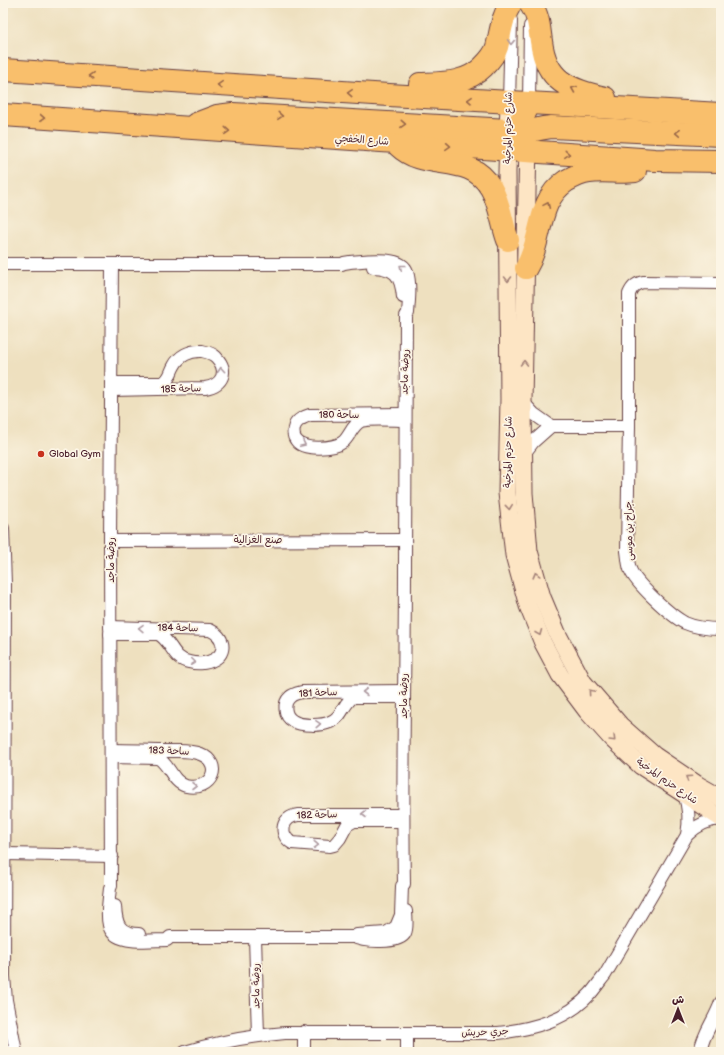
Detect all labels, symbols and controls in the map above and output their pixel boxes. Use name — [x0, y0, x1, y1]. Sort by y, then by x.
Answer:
one-way arrow — [506, 39, 515, 45]
one-way arrow — [88, 72, 94, 81]
one-way arrow — [217, 80, 223, 89]
one-way arrow — [571, 86, 579, 94]
one-way arrow — [347, 88, 353, 97]
street label: شارع حزم المرخية — [501, 92, 516, 164]
one-way arrow — [467, 95, 473, 104]
one-way arrow — [277, 112, 283, 121]
one-way arrow — [39, 113, 45, 122]
one-way arrow — [400, 120, 406, 129]
one-way arrow — [224, 126, 230, 135]
one-way arrow — [675, 129, 681, 138]
street label: شارع الخفجي — [334, 132, 390, 151]
one-way arrow — [445, 142, 451, 150]
one-way arrow — [564, 149, 570, 158]
one-way arrow — [542, 201, 550, 208]
one-way arrow — [399, 264, 406, 271]
one-way arrow — [504, 276, 512, 282]
street label: روضة ماجد — [399, 349, 411, 395]
one-way arrow — [520, 360, 528, 366]
one-way arrow — [217, 367, 226, 373]
street label: ساحة 185 — [161, 382, 202, 396]
street label: ساحة 180 — [319, 409, 360, 421]
street label: شارع حزم المرخية — [501, 416, 516, 488]
one-way arrow — [299, 439, 306, 447]
place label: Global Gym — [49, 448, 101, 460]
marker: Global Gym — [36, 449, 46, 459]
street label: جراح بن موسى — [622, 501, 637, 561]
one-way arrow — [504, 504, 513, 510]
street label: صنع الغزالية — [234, 534, 282, 547]
street label: روضة ماجد — [105, 537, 117, 583]
one-way arrow — [532, 572, 541, 579]
street label: ساحة 184 — [157, 622, 199, 634]
one-way arrow — [138, 623, 144, 632]
one-way arrow — [535, 630, 543, 637]
one-way arrow — [190, 658, 196, 667]
street label: روضة ماجد — [398, 673, 410, 719]
street label: ساحة 181 — [298, 686, 338, 700]
one-way arrow — [362, 688, 368, 696]
one-way arrow — [589, 689, 596, 696]
one-way arrow — [315, 720, 321, 729]
one-way arrow — [608, 734, 616, 742]
street label: ساحة 183 — [148, 744, 190, 758]
street label: شارع حزم المرخية — [633, 755, 700, 808]
one-way arrow — [685, 776, 692, 783]
one-way arrow — [191, 782, 197, 790]
street label: ساحة 182 — [297, 808, 338, 822]
one-way arrow — [361, 810, 367, 819]
one-way arrow — [313, 841, 319, 849]
street label: روضة ماجد — [250, 963, 262, 1009]
north arrow — [658, 989, 698, 1029]
text: ش — [672, 993, 684, 1006]
street label: جري حريش — [461, 1025, 509, 1041]

